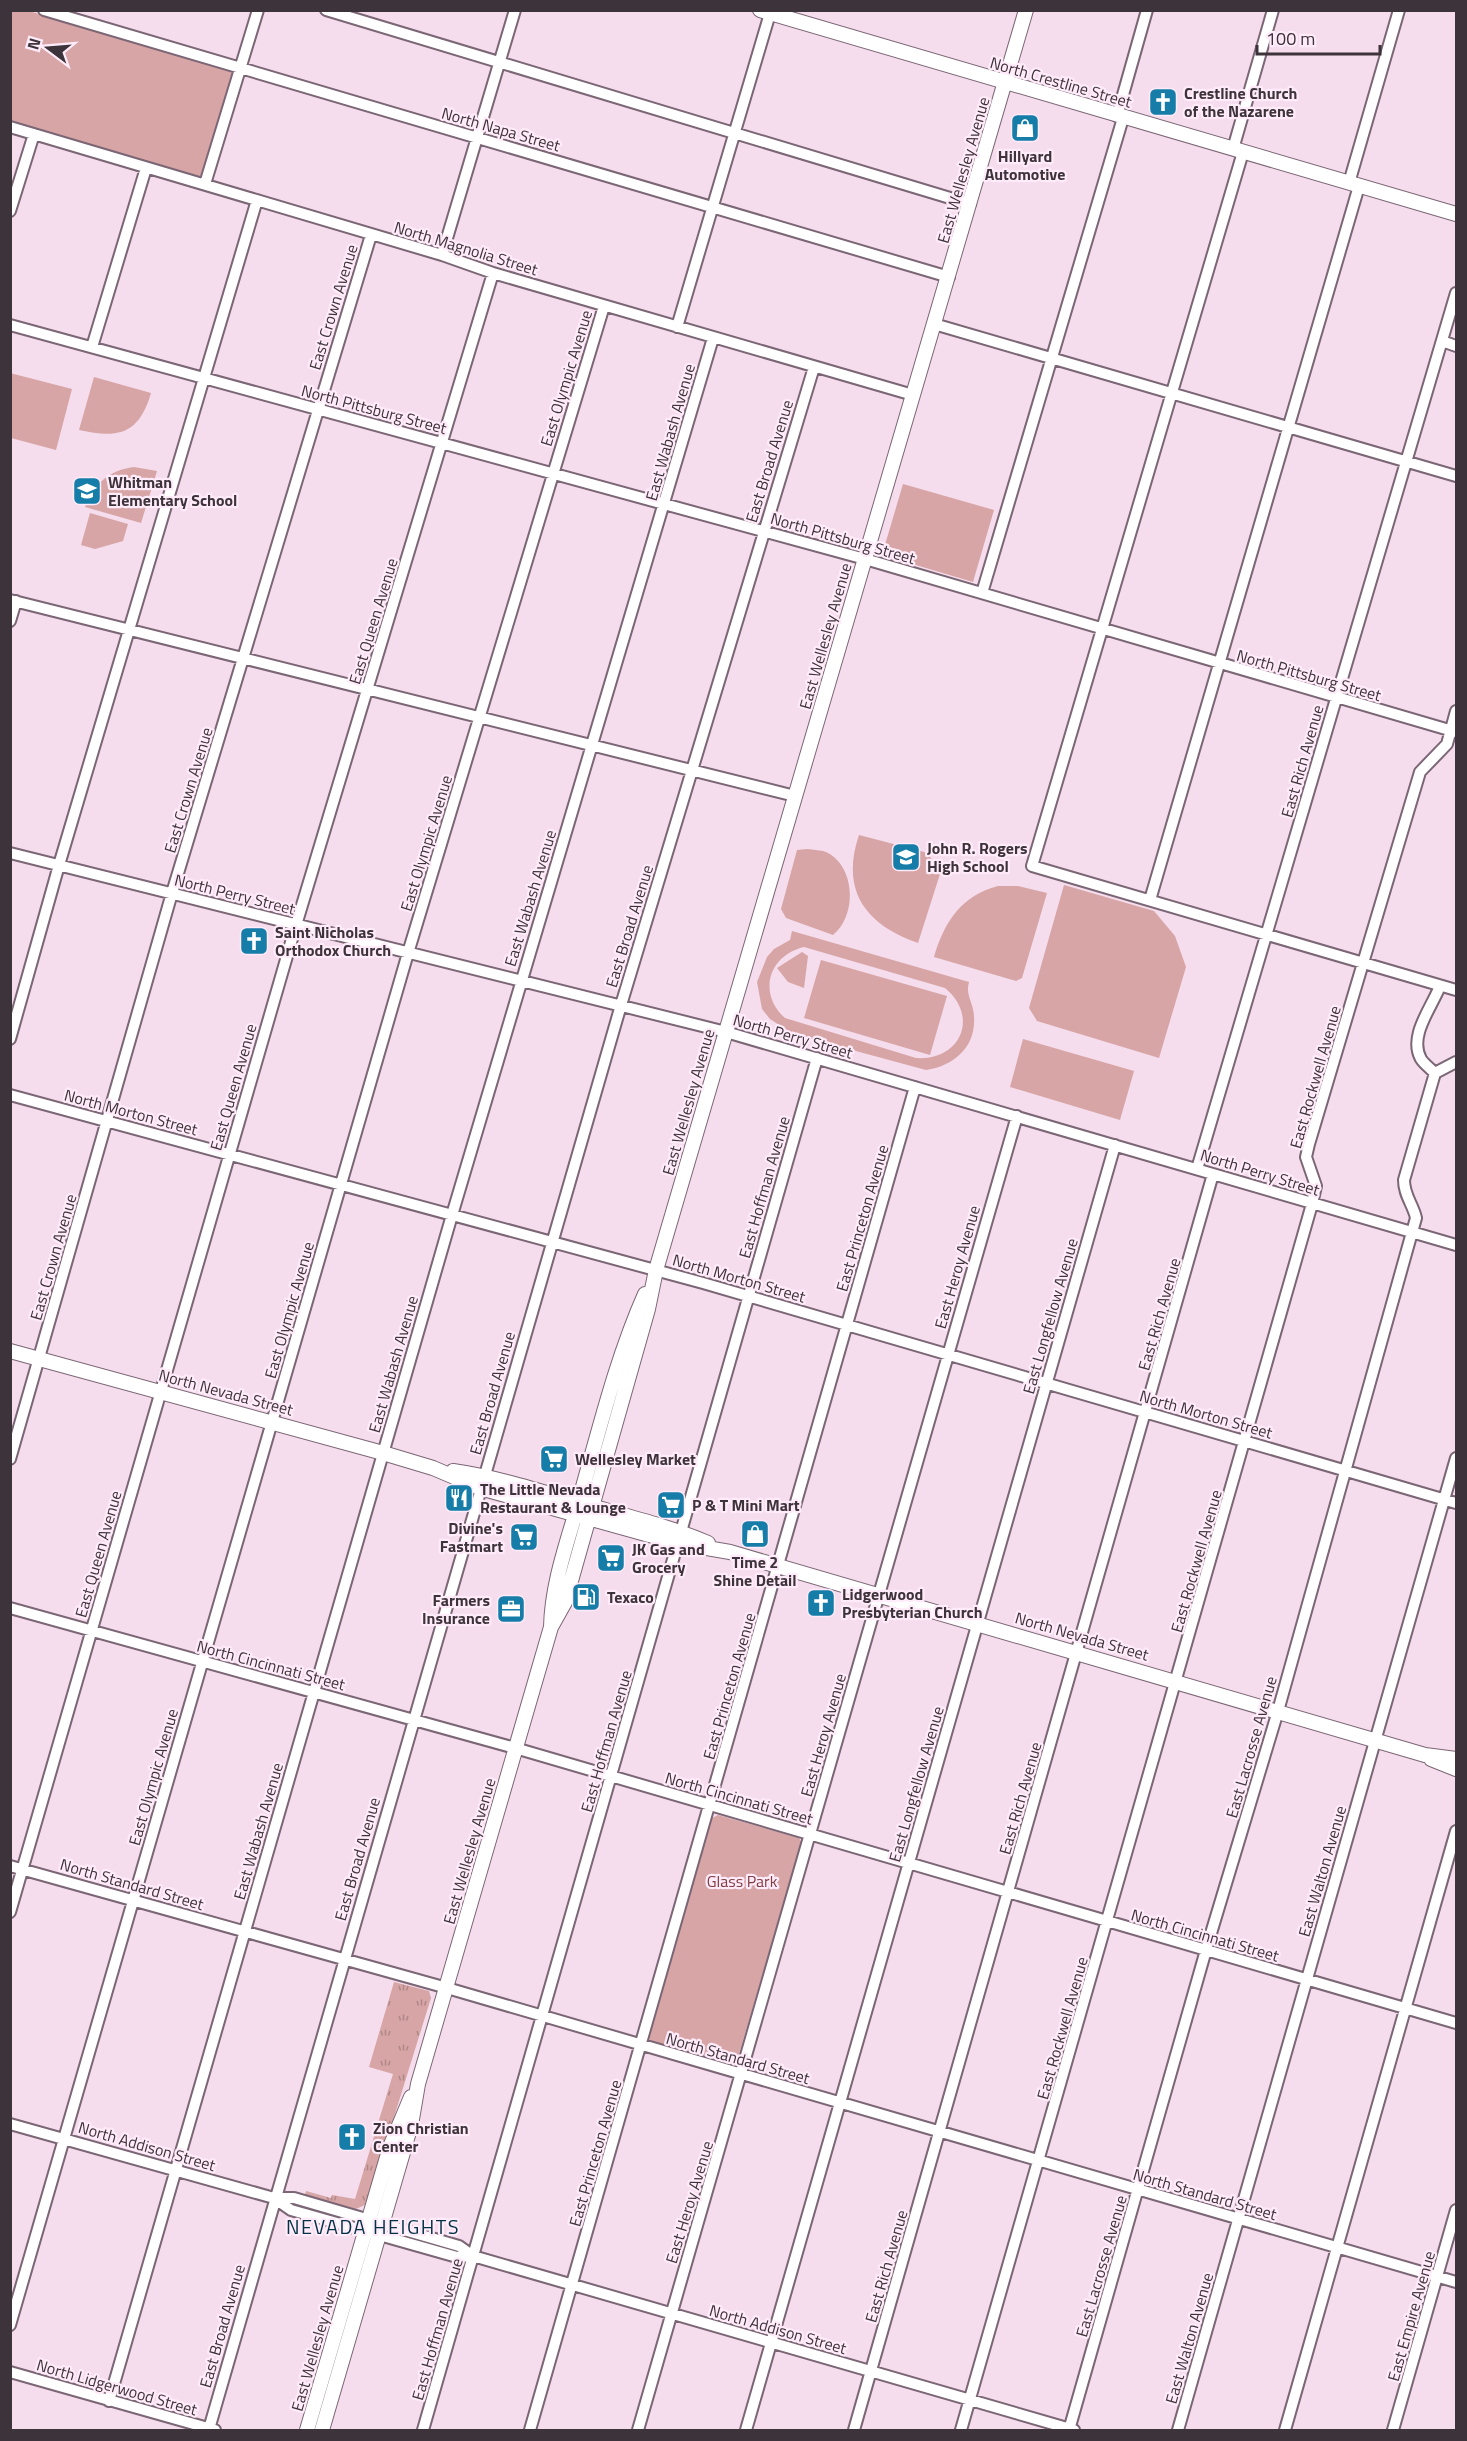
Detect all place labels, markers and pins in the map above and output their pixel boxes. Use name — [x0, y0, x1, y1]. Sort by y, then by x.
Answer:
place label: Crestline Church of the Nazarene — [1184, 81, 1297, 123]
church icon: Crestline Church of the Nazarene — [1147, 86, 1179, 118]
shop icon: Hillyard Automotive — [1009, 112, 1041, 144]
place label: Hillyard Automotive — [985, 144, 1065, 186]
place label: Whitman Elementary School — [108, 470, 237, 512]
school or university icon: Whitman Elementary School — [71, 475, 103, 507]
place label: John R. Rogers High School — [927, 836, 1028, 878]
school or university icon: John R. Rogers High School — [890, 841, 922, 873]
place label: Saint Nicholas Orthodox Church — [275, 920, 391, 962]
church icon: Saint Nicholas Orthodox Church — [238, 925, 270, 957]
supermarket icon: Wellesley Market — [538, 1443, 570, 1475]
place label: Wellesley Market — [575, 1447, 696, 1471]
place label: The Little Nevada Restaurant & Lounge — [480, 1477, 626, 1519]
restaurant icon: The Little Nevada Restaurant & Lounge — [443, 1482, 475, 1514]
supermarket icon: P & T Mini Mart — [655, 1489, 687, 1521]
place label: P & T Mini Mart — [692, 1493, 800, 1517]
place label: Divine's Fastmart — [440, 1516, 503, 1558]
shop icon: Time 2 Shine Detail — [739, 1518, 771, 1550]
supermarket icon: Divine's Fastmart — [508, 1521, 540, 1553]
place label: JK Gas and Grocery — [632, 1537, 705, 1579]
supermarket icon: JK Gas and Grocery — [595, 1542, 627, 1574]
place label: Time 2 Shine Detail — [713, 1550, 797, 1592]
fuel station icon: Texaco — [570, 1581, 602, 1613]
place label: Lidgerwood Presbyterian Church — [842, 1582, 983, 1624]
place label: Texaco — [607, 1585, 654, 1609]
church icon: Lidgerwood Presbyterian Church — [805, 1587, 837, 1619]
place label: Farmers Insurance — [422, 1588, 490, 1630]
office icon: Farmers Insurance — [495, 1593, 527, 1625]
place label: Zion Christian Center — [373, 2116, 469, 2158]
church icon: Zion Christian Center — [336, 2121, 368, 2153]

